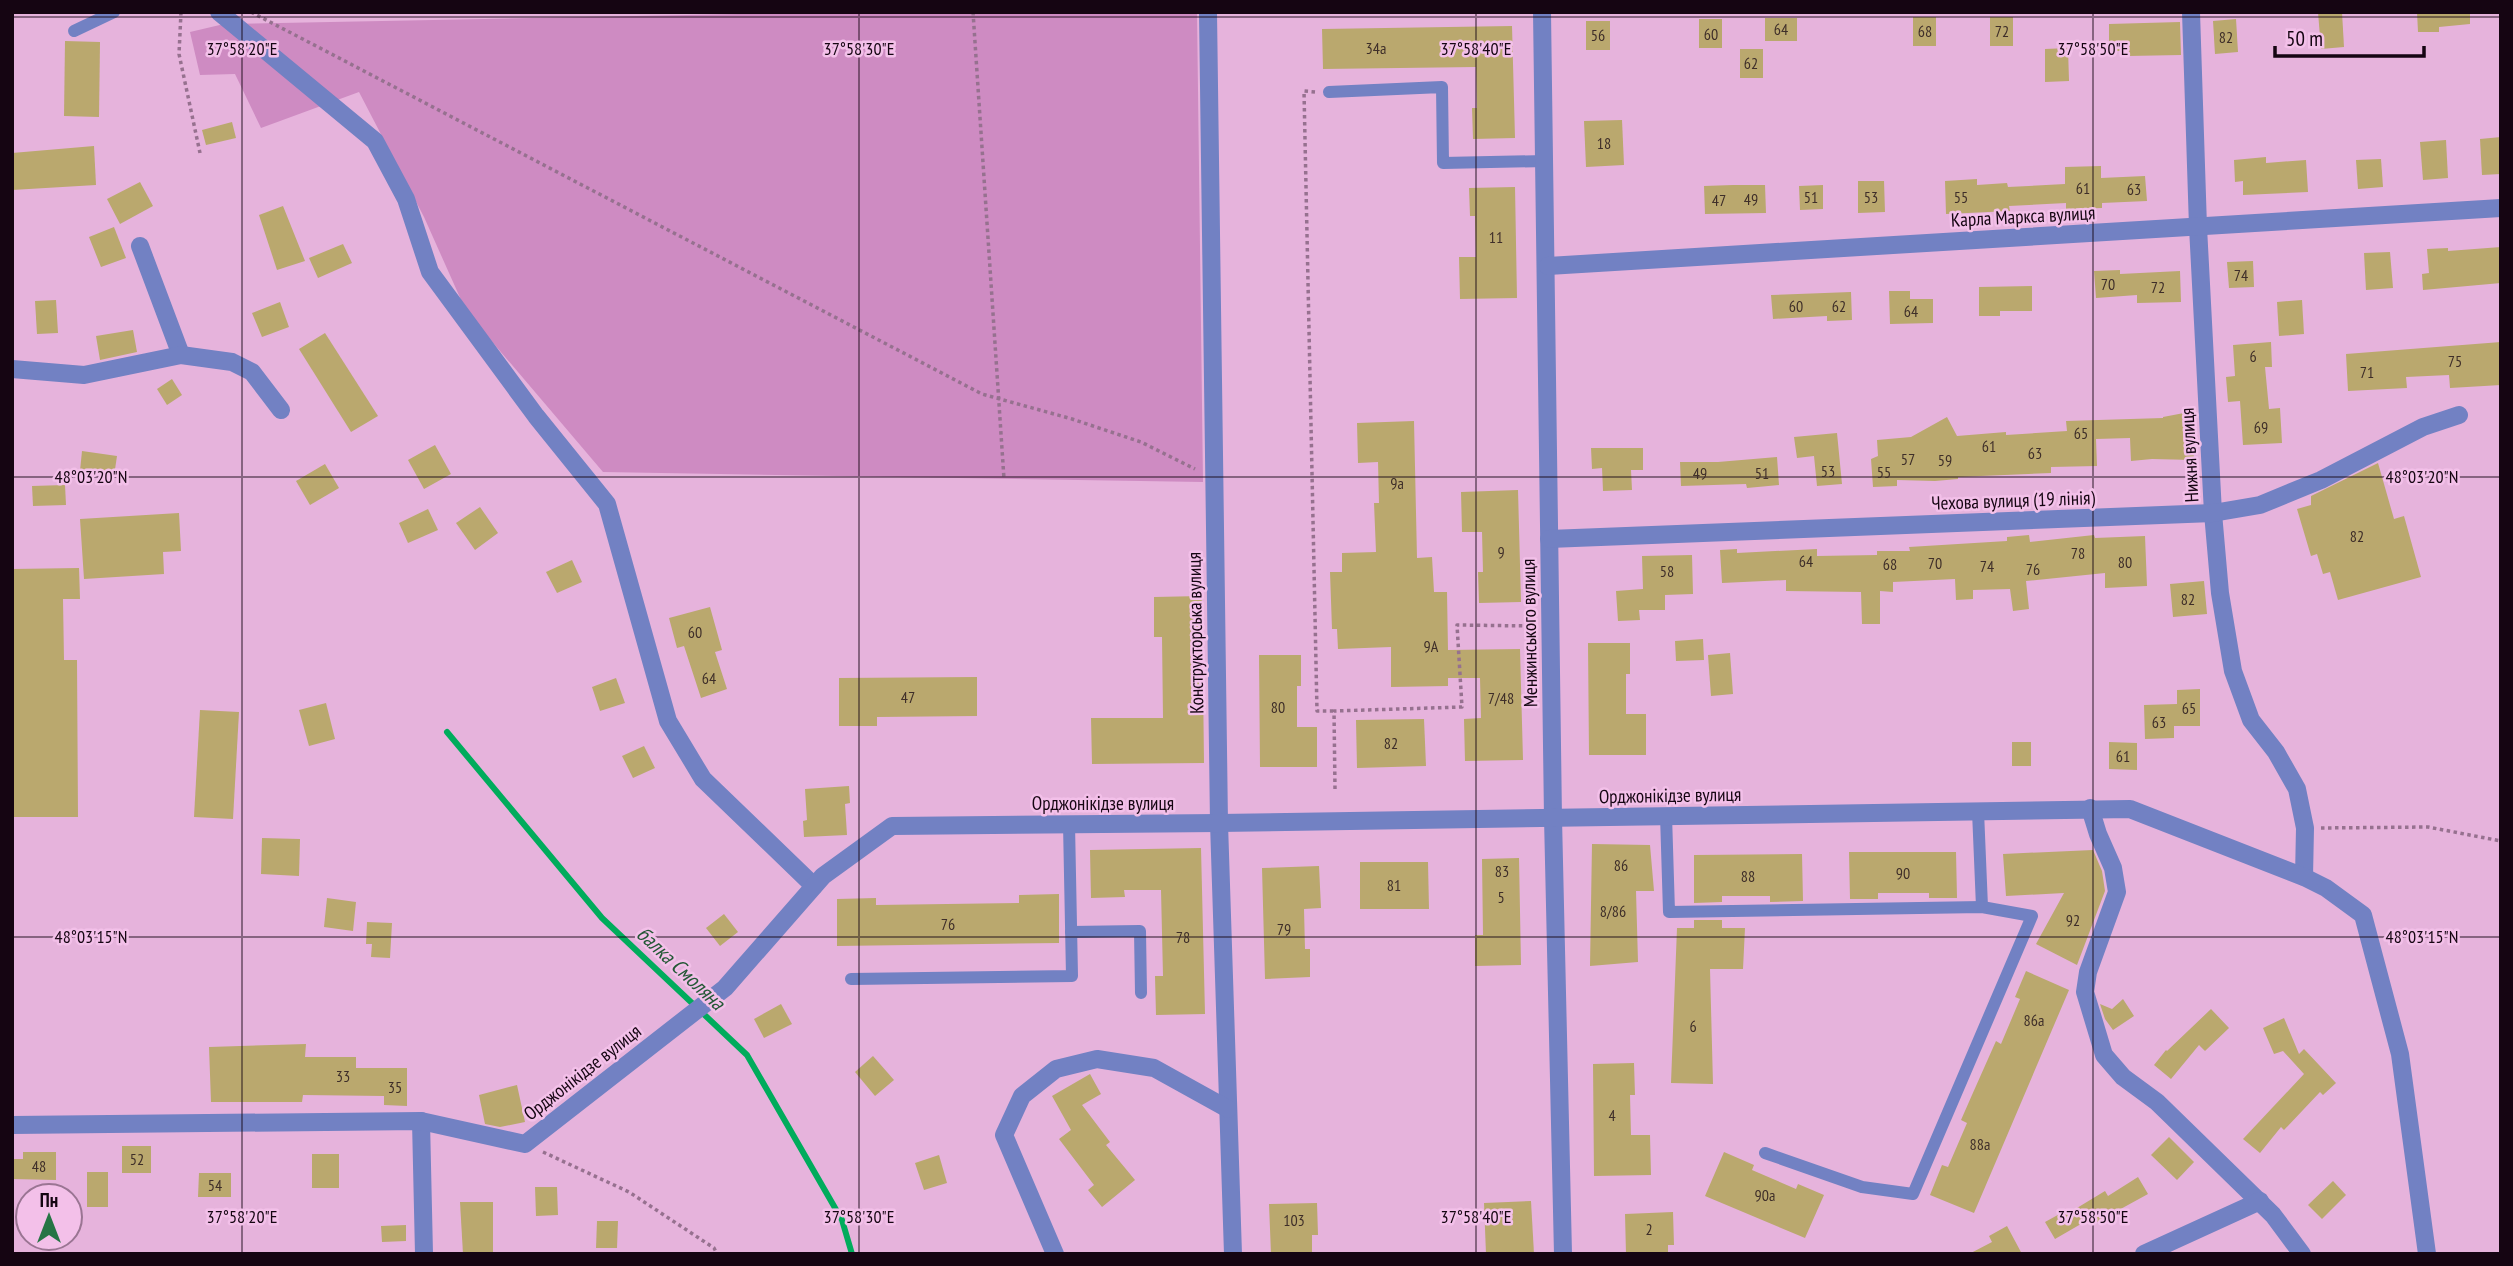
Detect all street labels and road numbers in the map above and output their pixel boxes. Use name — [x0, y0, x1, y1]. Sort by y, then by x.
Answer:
street label: Карла Маркса вулиця — [1950, 200, 2096, 232]
street label: Нижня вулиця — [2175, 407, 2203, 503]
street label: Чехова вулиця (19 лiнiя) — [1931, 485, 2096, 515]
street label: Конструкторська вулиця — [1182, 552, 1208, 714]
street label: Менжинського вулиця — [1516, 559, 1542, 707]
street label: Орджонікідзе вулиця — [1599, 782, 1741, 808]
street label: Орджонікідзе вулиця — [1032, 791, 1174, 815]
street label: Орджонікідзе вулиця — [518, 1019, 646, 1125]

